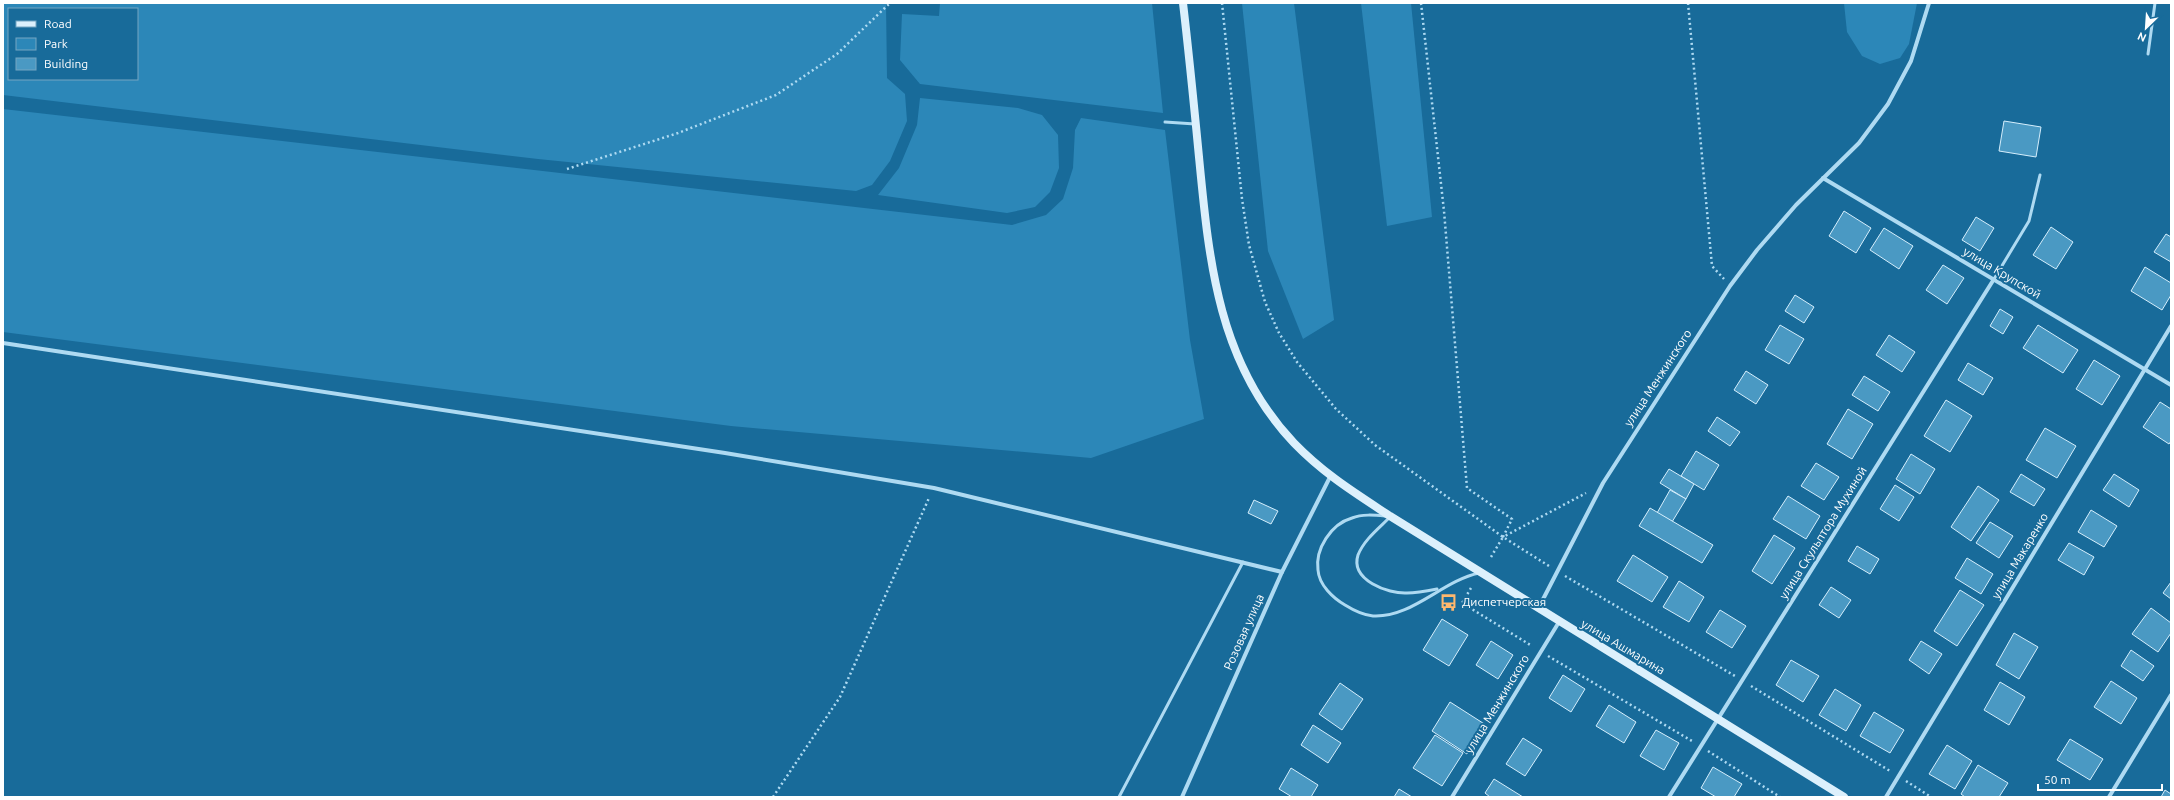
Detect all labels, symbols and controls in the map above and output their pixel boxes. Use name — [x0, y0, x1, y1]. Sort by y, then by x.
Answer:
legend — [8, 8, 138, 80]
north arrow — [2126, 8, 2166, 48]
text: Road — [44, 17, 72, 30]
text: N — [2136, 30, 2148, 44]
text: Park — [44, 37, 68, 50]
text: Building — [44, 57, 88, 70]
street label: улица Крупской — [1961, 244, 2043, 301]
street label: улица Менжинского — [1621, 327, 1694, 429]
street label: улица Скульптора Мухиной — [1776, 464, 1869, 601]
street label: улица Макаренко — [1989, 510, 2050, 601]
street label: Розовая улица — [1221, 592, 1266, 672]
bus stop icon: Диспетчерская — [1439, 592, 1459, 612]
place label: Диспетчерская — [1462, 595, 1546, 608]
street label: улица Ашмарина — [1579, 616, 1667, 677]
street label: улица Менжинского — [1462, 652, 1531, 756]
scale bar — [2038, 766, 2162, 792]
text: 50 m — [2044, 773, 2071, 786]

